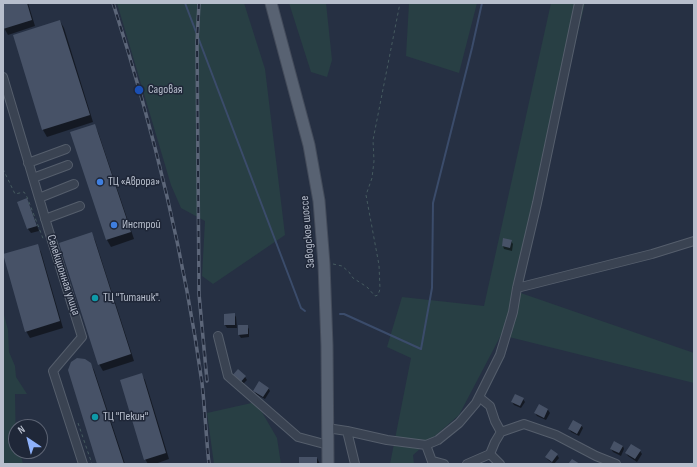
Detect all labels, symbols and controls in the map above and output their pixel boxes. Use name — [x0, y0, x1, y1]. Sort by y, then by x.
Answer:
place label: Садовая — [148, 83, 182, 97]
marker: Садовая — [133, 84, 145, 96]
place label: ТЦ «Аврора» — [108, 175, 160, 189]
marker: ТЦ «Аврора» — [95, 177, 105, 187]
street label: Заводское шоссе — [298, 195, 318, 269]
place label: Инстрой — [122, 218, 160, 232]
marker: Инстрой — [109, 220, 119, 230]
street label: Селекционная улица — [43, 233, 83, 317]
place label: ТЦ "Титаник". — [103, 291, 160, 305]
marker: ТЦ "Титаник". — [90, 293, 100, 303]
place label: ТЦ "Пекин" — [103, 410, 148, 424]
marker: ТЦ "Пекин" — [90, 412, 100, 422]
north arrow — [8, 419, 48, 459]
text: N — [15, 423, 28, 437]

